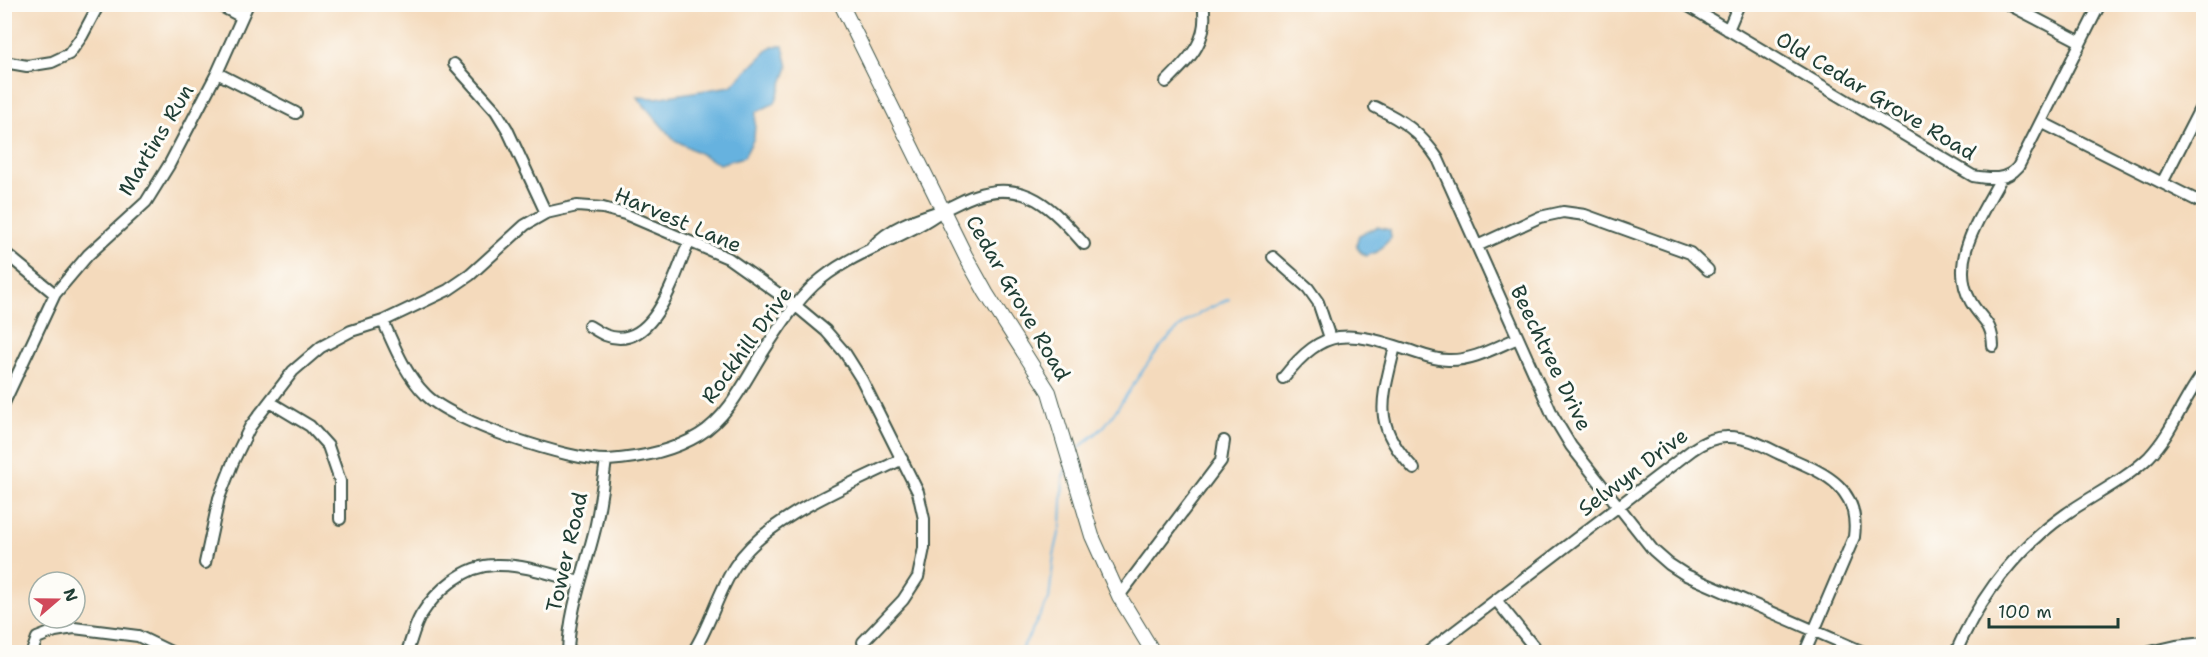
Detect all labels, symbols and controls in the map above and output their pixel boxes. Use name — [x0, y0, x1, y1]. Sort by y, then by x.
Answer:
street label: Old Cedar Grove Road — [1771, 25, 1981, 167]
street label: Martins Run — [112, 79, 200, 201]
street label: Harvest Lane — [610, 181, 746, 259]
street label: Cedar Grove Road — [959, 210, 1077, 386]
street label: Rockhill Drive — [695, 281, 799, 409]
street label: Beechtree Drive — [1504, 281, 1598, 435]
street label: Selwyn Drive — [1572, 421, 1694, 523]
street label: Tower Road — [540, 489, 594, 615]
north arrow — [27, 570, 87, 630]
text: N — [59, 585, 83, 605]
scale bar — [1989, 591, 2118, 629]
text: 100 m — [1998, 600, 2052, 624]

